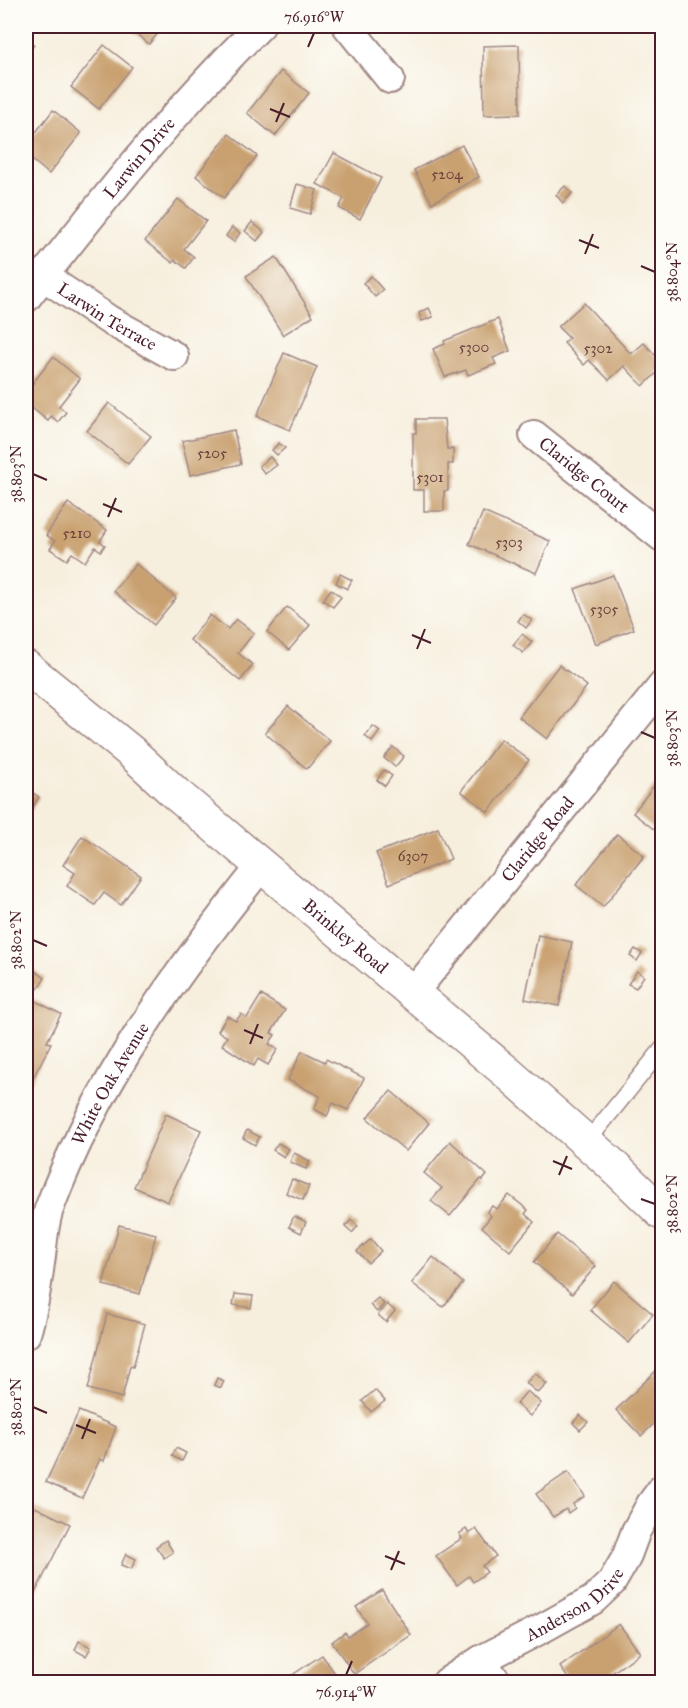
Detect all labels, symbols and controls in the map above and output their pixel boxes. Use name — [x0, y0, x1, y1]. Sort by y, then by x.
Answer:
text: 76.916°W — [284, 8, 345, 26]
street label: Larwin Drive — [99, 113, 180, 203]
house number: 5204 — [431, 165, 463, 183]
text: 38.804°N — [663, 242, 681, 302]
street label: Larwin Terrace — [53, 278, 161, 355]
house number: 5300 — [459, 338, 489, 356]
house number: 5302 — [583, 339, 613, 357]
street label: Claridge Court — [534, 432, 634, 518]
house number: 5205 — [197, 444, 227, 462]
text: 38.803°N — [7, 445, 25, 503]
house number: 5301 — [416, 468, 444, 486]
house number: 5210 — [63, 524, 91, 542]
house number: 5303 — [495, 533, 523, 551]
house number: 5305 — [590, 600, 618, 618]
text: 38.803°N — [663, 709, 681, 767]
street label: Claridge Road — [497, 792, 579, 886]
house number: 6307 — [398, 847, 428, 865]
street label: Brinkley Road — [298, 894, 393, 978]
text: 38.802°N — [7, 910, 25, 970]
street label: White Oak Avenue — [67, 1018, 154, 1149]
text: 38.802°N — [663, 1174, 681, 1234]
text: 38.801°N — [7, 1378, 25, 1436]
street label: Anderson Drive — [521, 1564, 629, 1647]
text: 76.914°W — [316, 1683, 377, 1701]

